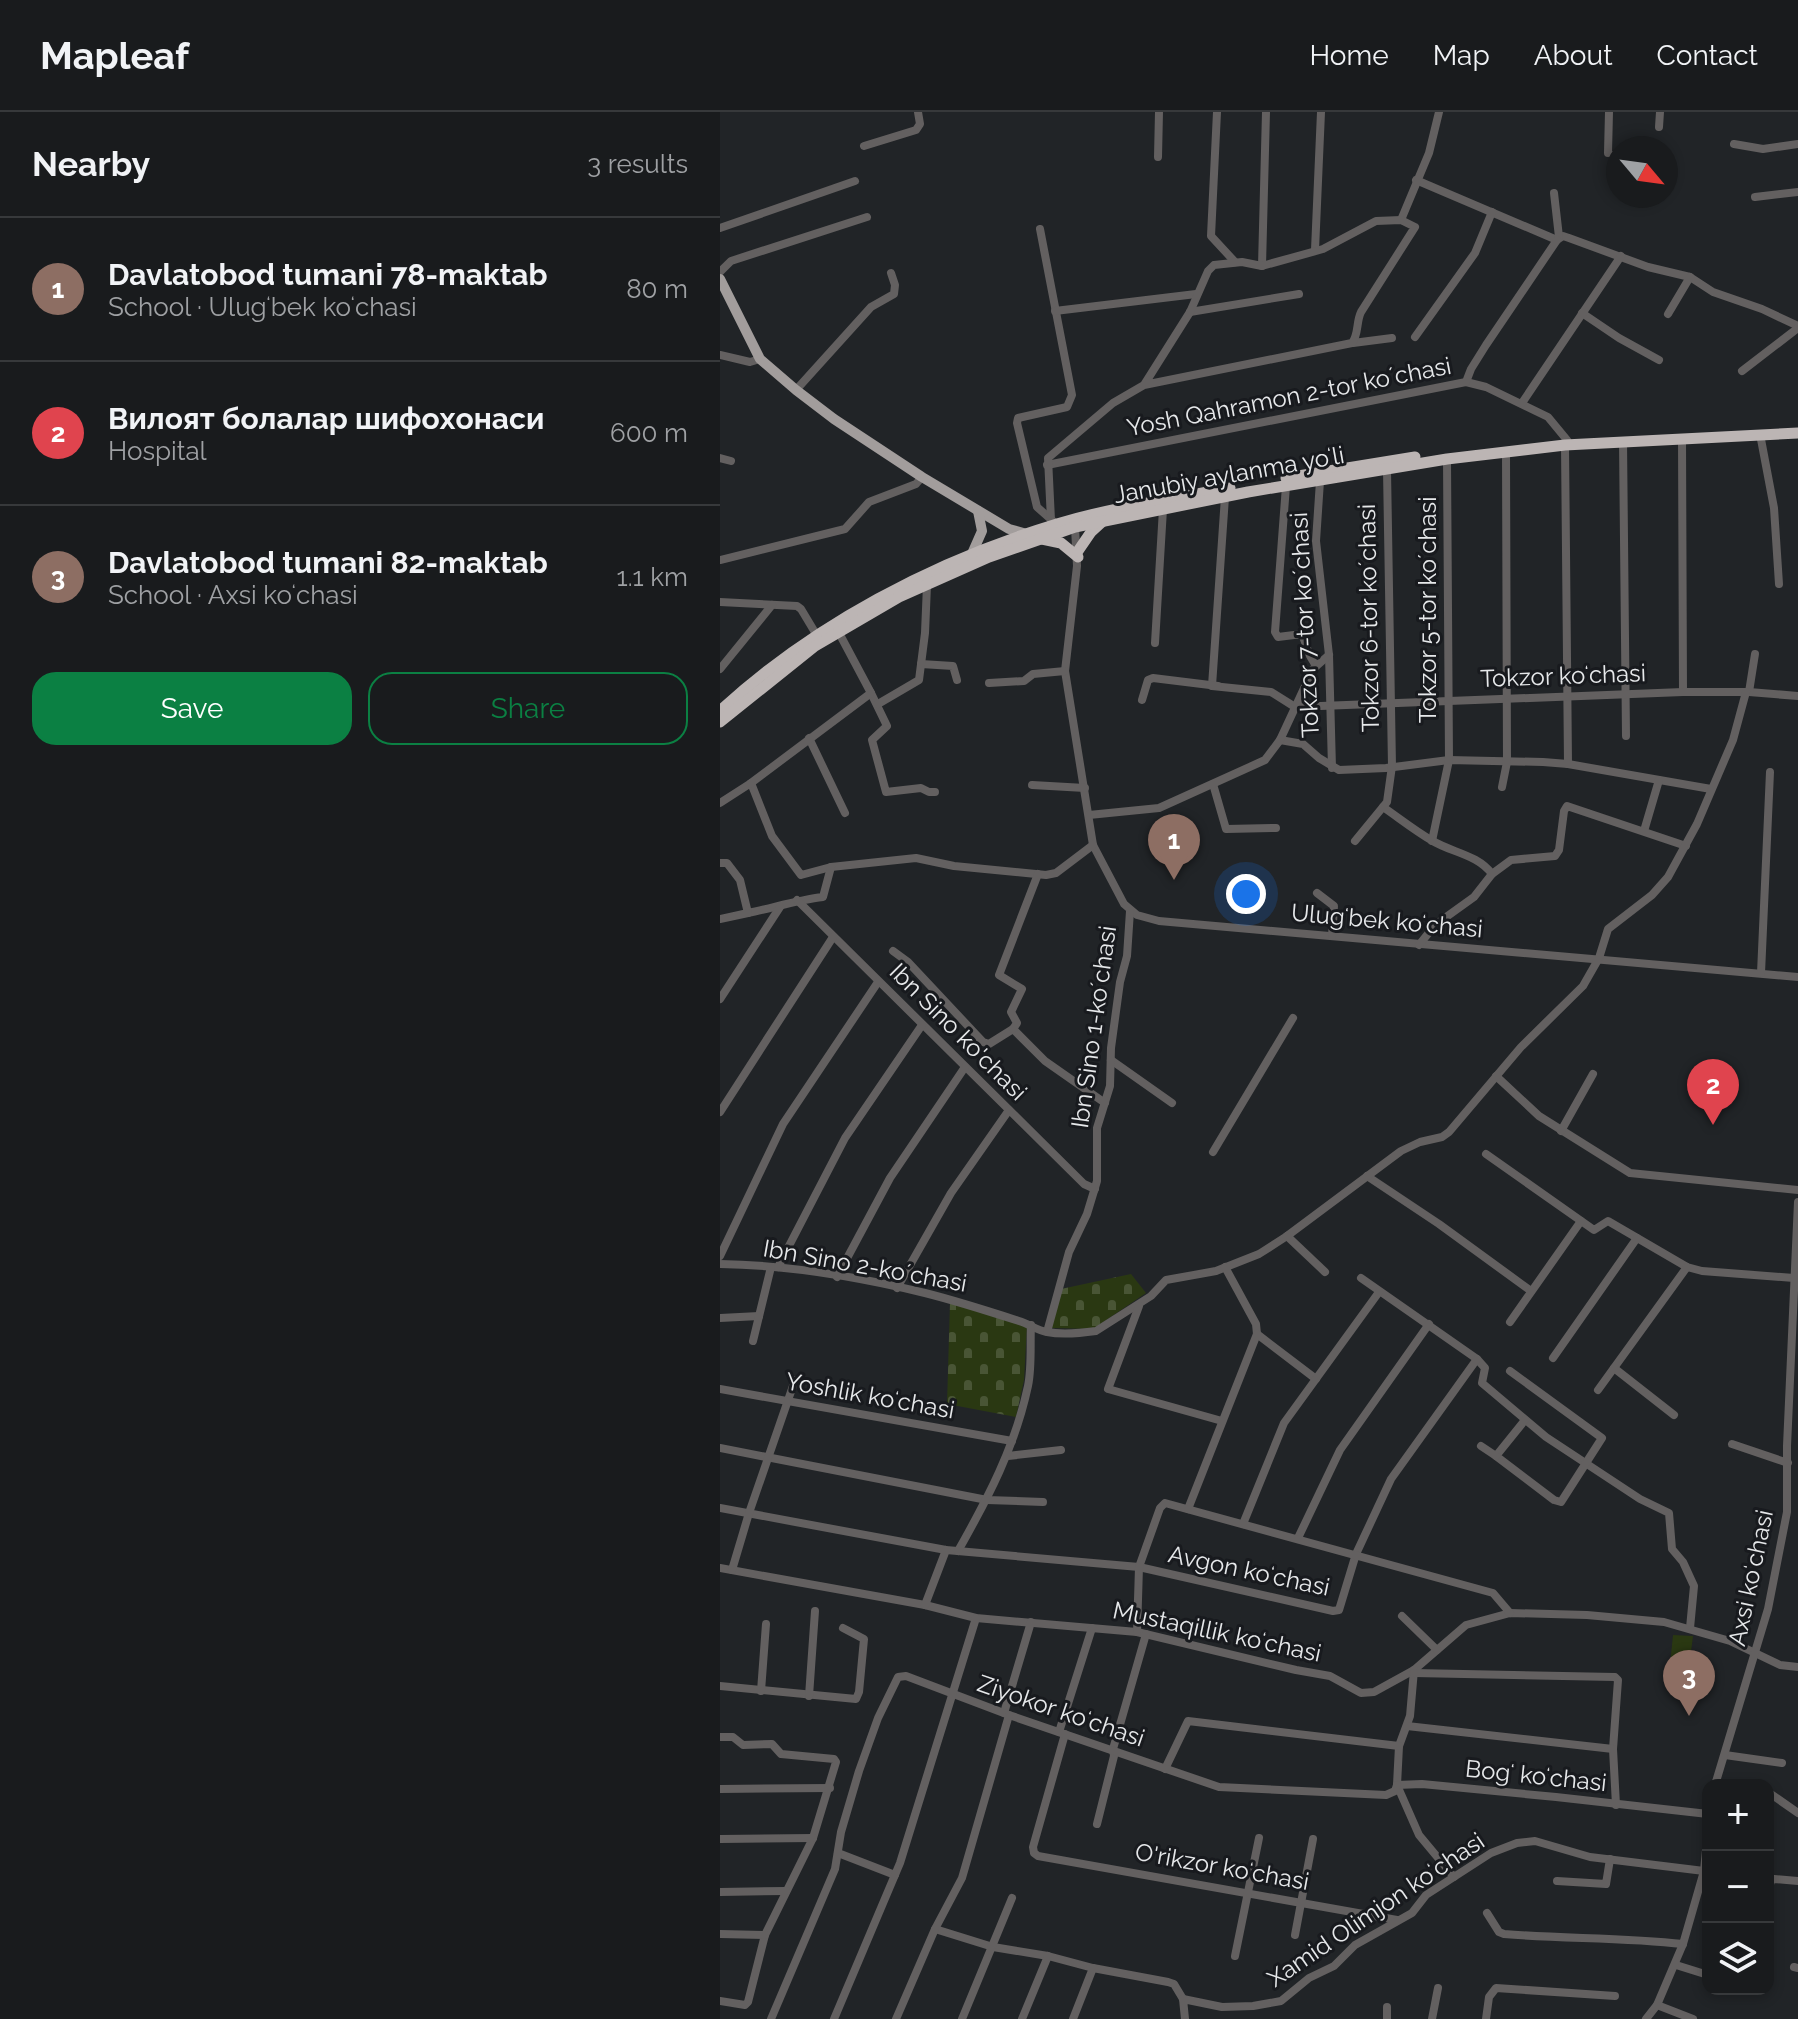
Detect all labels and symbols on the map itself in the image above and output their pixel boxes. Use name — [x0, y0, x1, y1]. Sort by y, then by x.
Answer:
north arrow — [1606, 136, 1678, 208]
street label: Yosh Qahramon 2-tor koʼchasi — [1124, 351, 1454, 442]
street label: Janubiy aylanma yoʻli — [1111, 440, 1346, 509]
street label: Tokzor 5-tor koʼchasi — [1413, 497, 1442, 723]
street label: Tokzor 6-tor koʼchasi — [1352, 504, 1385, 732]
street label: Tokzor 7-tor koʼchasi — [1284, 511, 1325, 739]
street label: Tokzor koʻchasi — [1480, 658, 1646, 693]
pin: 1 — [1148, 814, 1200, 880]
your location — [1226, 874, 1266, 914]
street label: Ulugʻbek koʻchasi — [1290, 898, 1484, 943]
street label: Ibn Sino 1-koʼchasi — [1065, 924, 1122, 1130]
street label: Ibn Sino ko'chasi — [884, 957, 1033, 1106]
pin: 2 — [1687, 1059, 1739, 1125]
street label: Ibn Sino 2-koʼchasi — [761, 1233, 969, 1298]
street label: Yoshlik koʻchasi — [783, 1366, 957, 1425]
street label: Axsi koʻchasi — [1722, 1507, 1779, 1649]
street label: Avgon koʻchasi — [1166, 1539, 1332, 1602]
street label: Mustaqillik koʻchasi — [1110, 1595, 1324, 1668]
pin: 3 — [1663, 1650, 1715, 1716]
street label: Ziyokor koʻchasi — [974, 1668, 1148, 1753]
street label: Bogʻ koʻchasi — [1464, 1754, 1608, 1797]
street label: Xamid Olimjon koʻchasi — [1262, 1826, 1490, 1993]
street label: O'rikzor koʻchasi — [1133, 1837, 1311, 1896]

